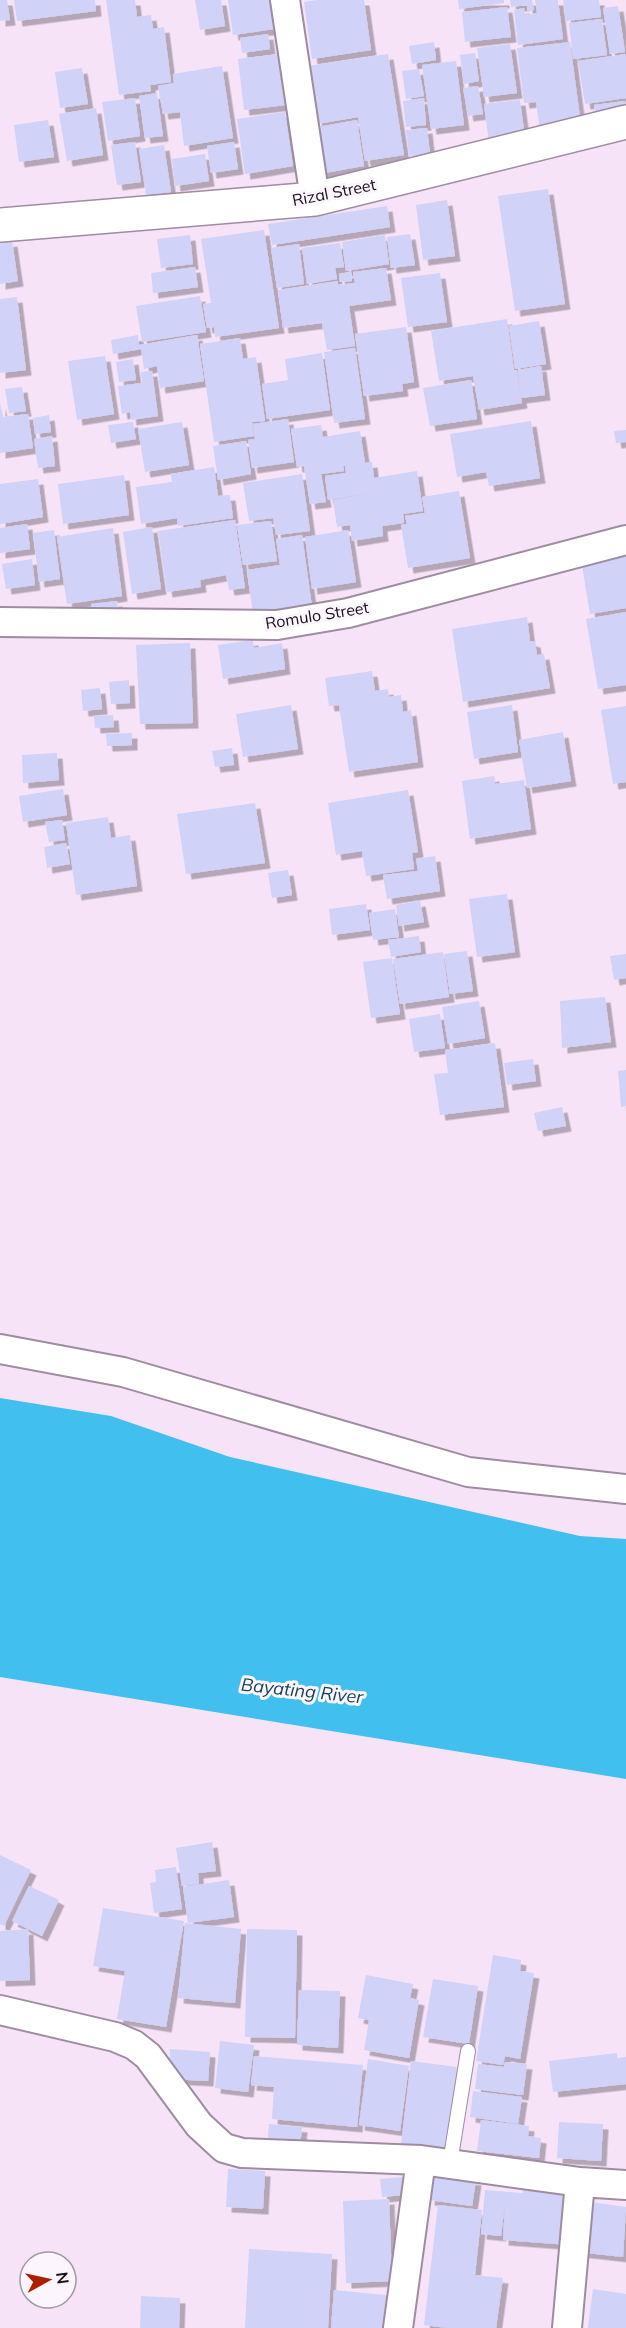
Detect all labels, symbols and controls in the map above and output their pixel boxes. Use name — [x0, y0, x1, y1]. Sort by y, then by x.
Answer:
street label: Rizal Street — [290, 174, 378, 210]
street label: Romulo Street — [264, 597, 371, 633]
water label: Bayating River — [240, 1673, 366, 1708]
north arrow — [18, 2250, 78, 2310]
text: N — [52, 2271, 74, 2285]

